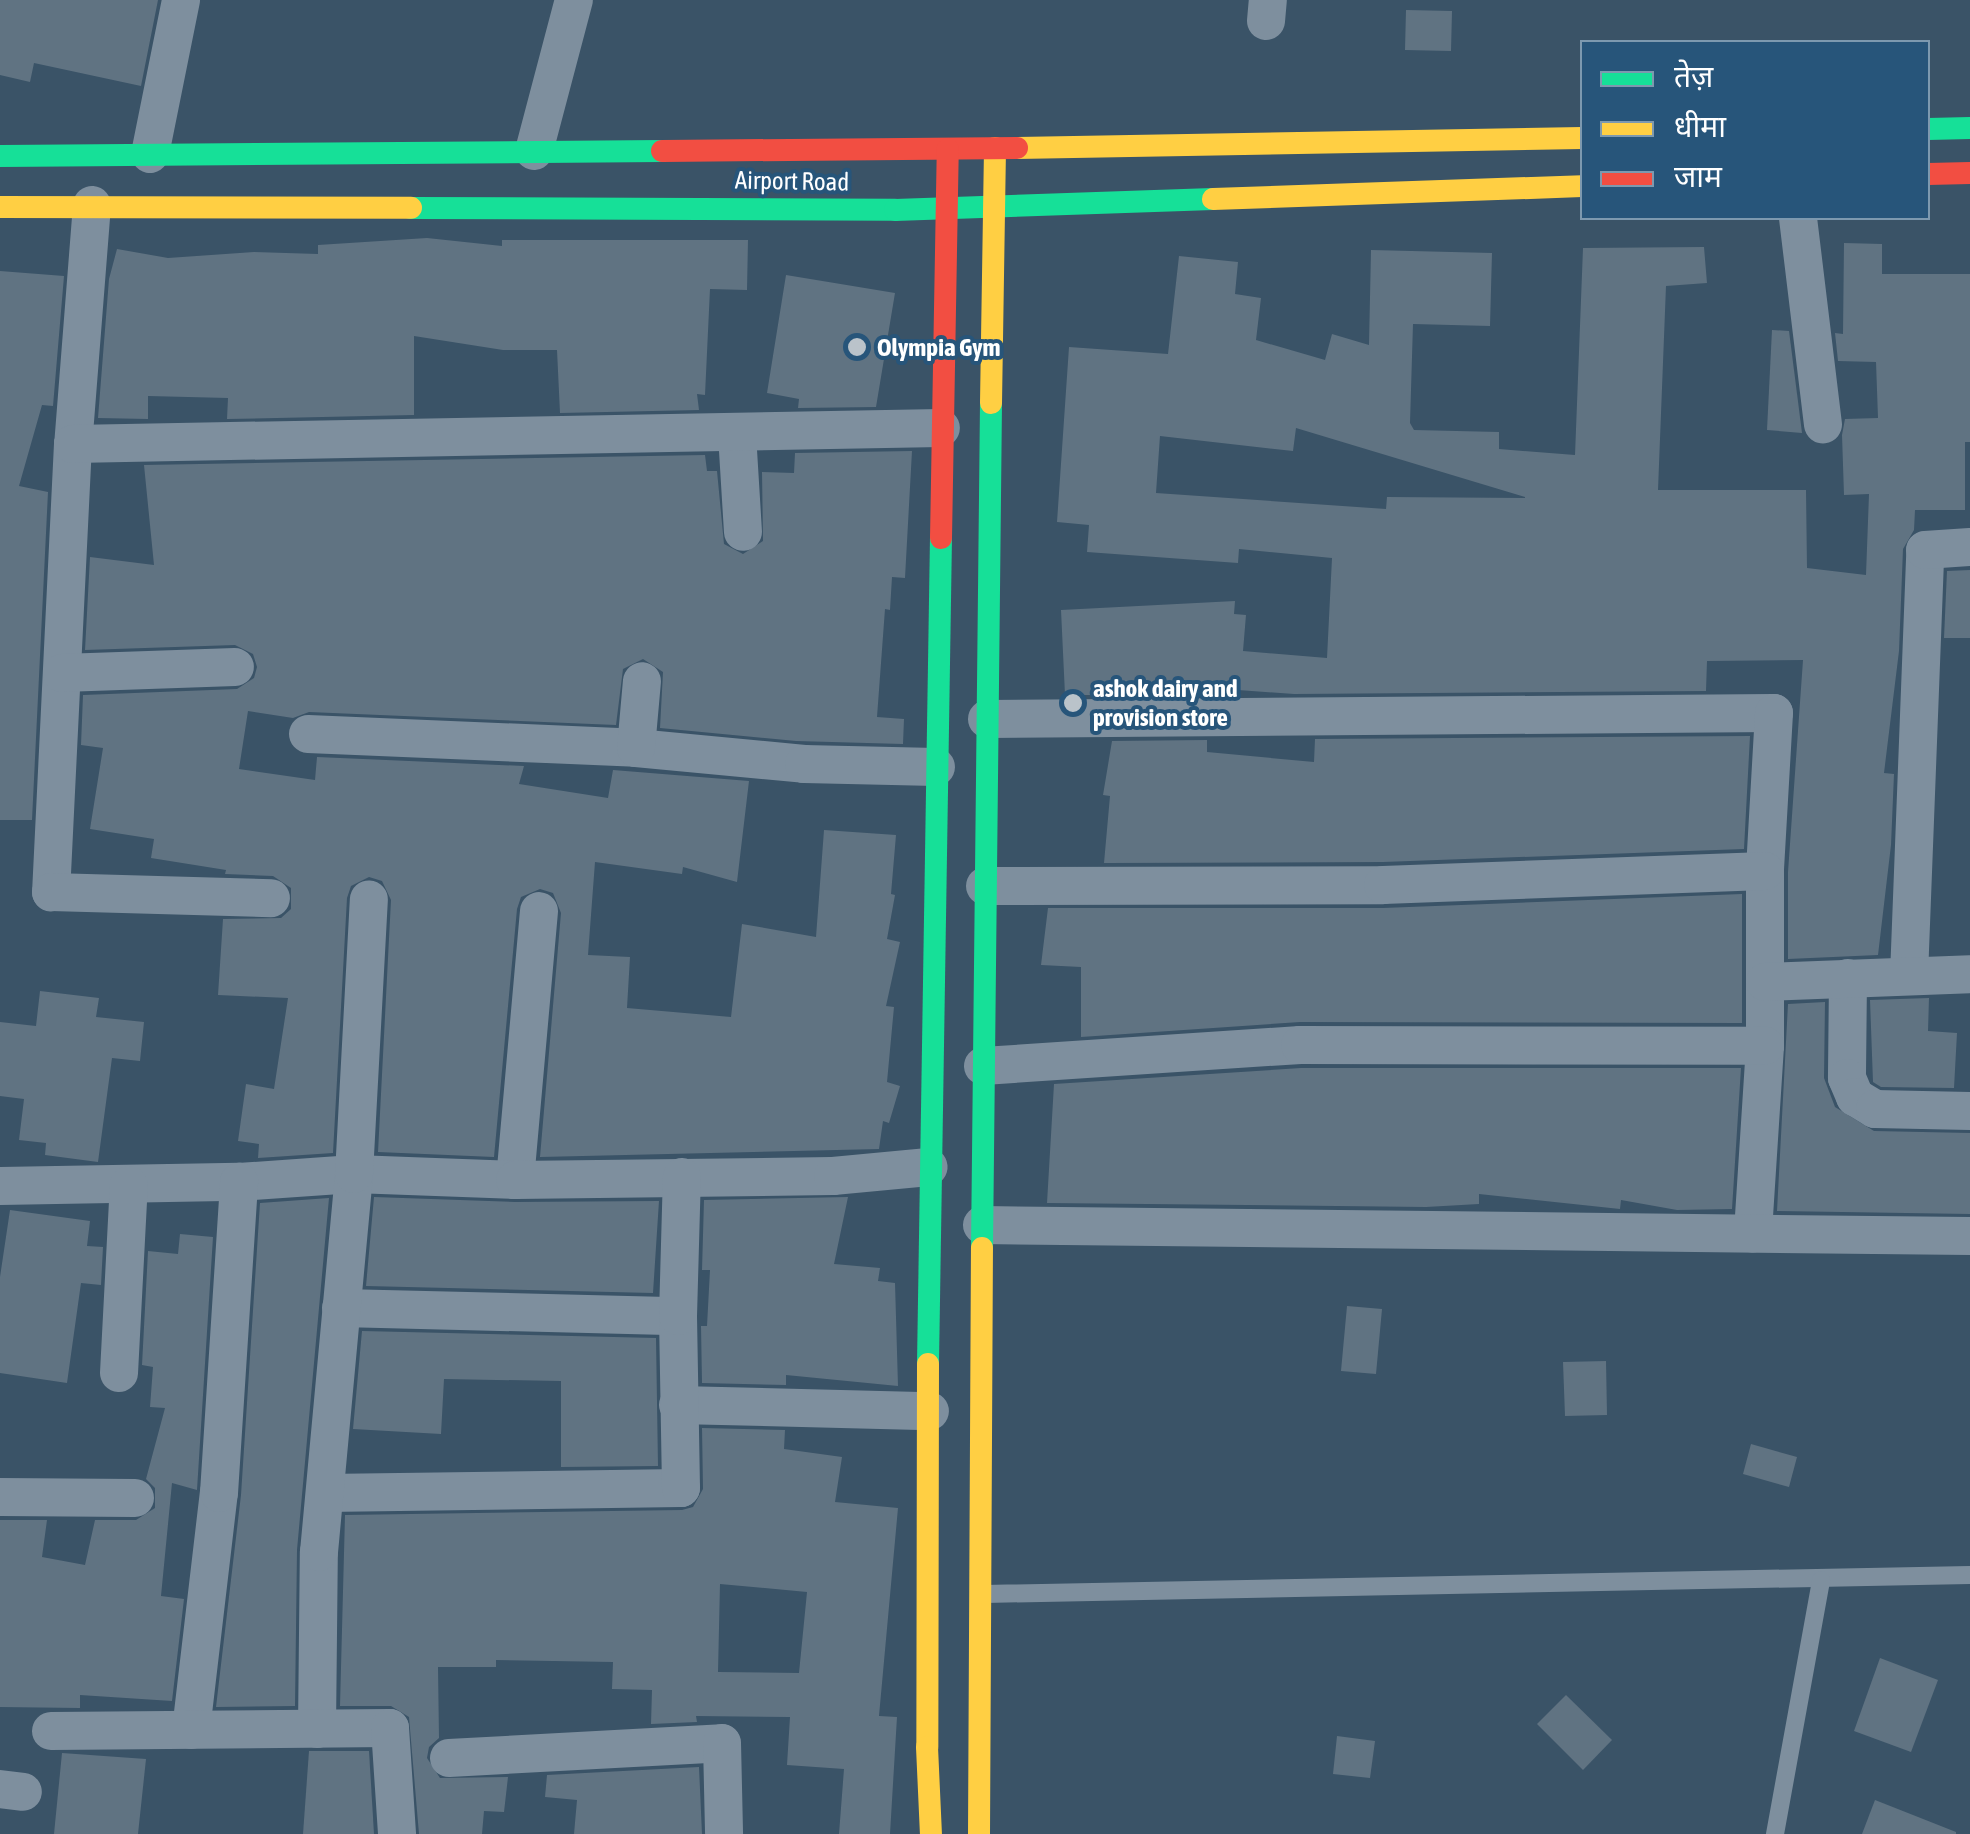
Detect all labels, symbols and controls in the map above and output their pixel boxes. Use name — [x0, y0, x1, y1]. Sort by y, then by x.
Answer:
legend — [1580, 40, 1930, 220]
text: तेज़ — [1674, 59, 1713, 93]
text: धीमा — [1674, 109, 1726, 143]
text: जाम — [1674, 159, 1722, 193]
street label: Airport Road — [735, 165, 849, 197]
place label: Olympia Gym — [877, 332, 1000, 362]
marker: Olympia Gym — [846, 336, 868, 358]
place label: ashok dairy and provision store — [1093, 674, 1238, 733]
marker: ashok dairy and provision store — [1062, 692, 1084, 714]

